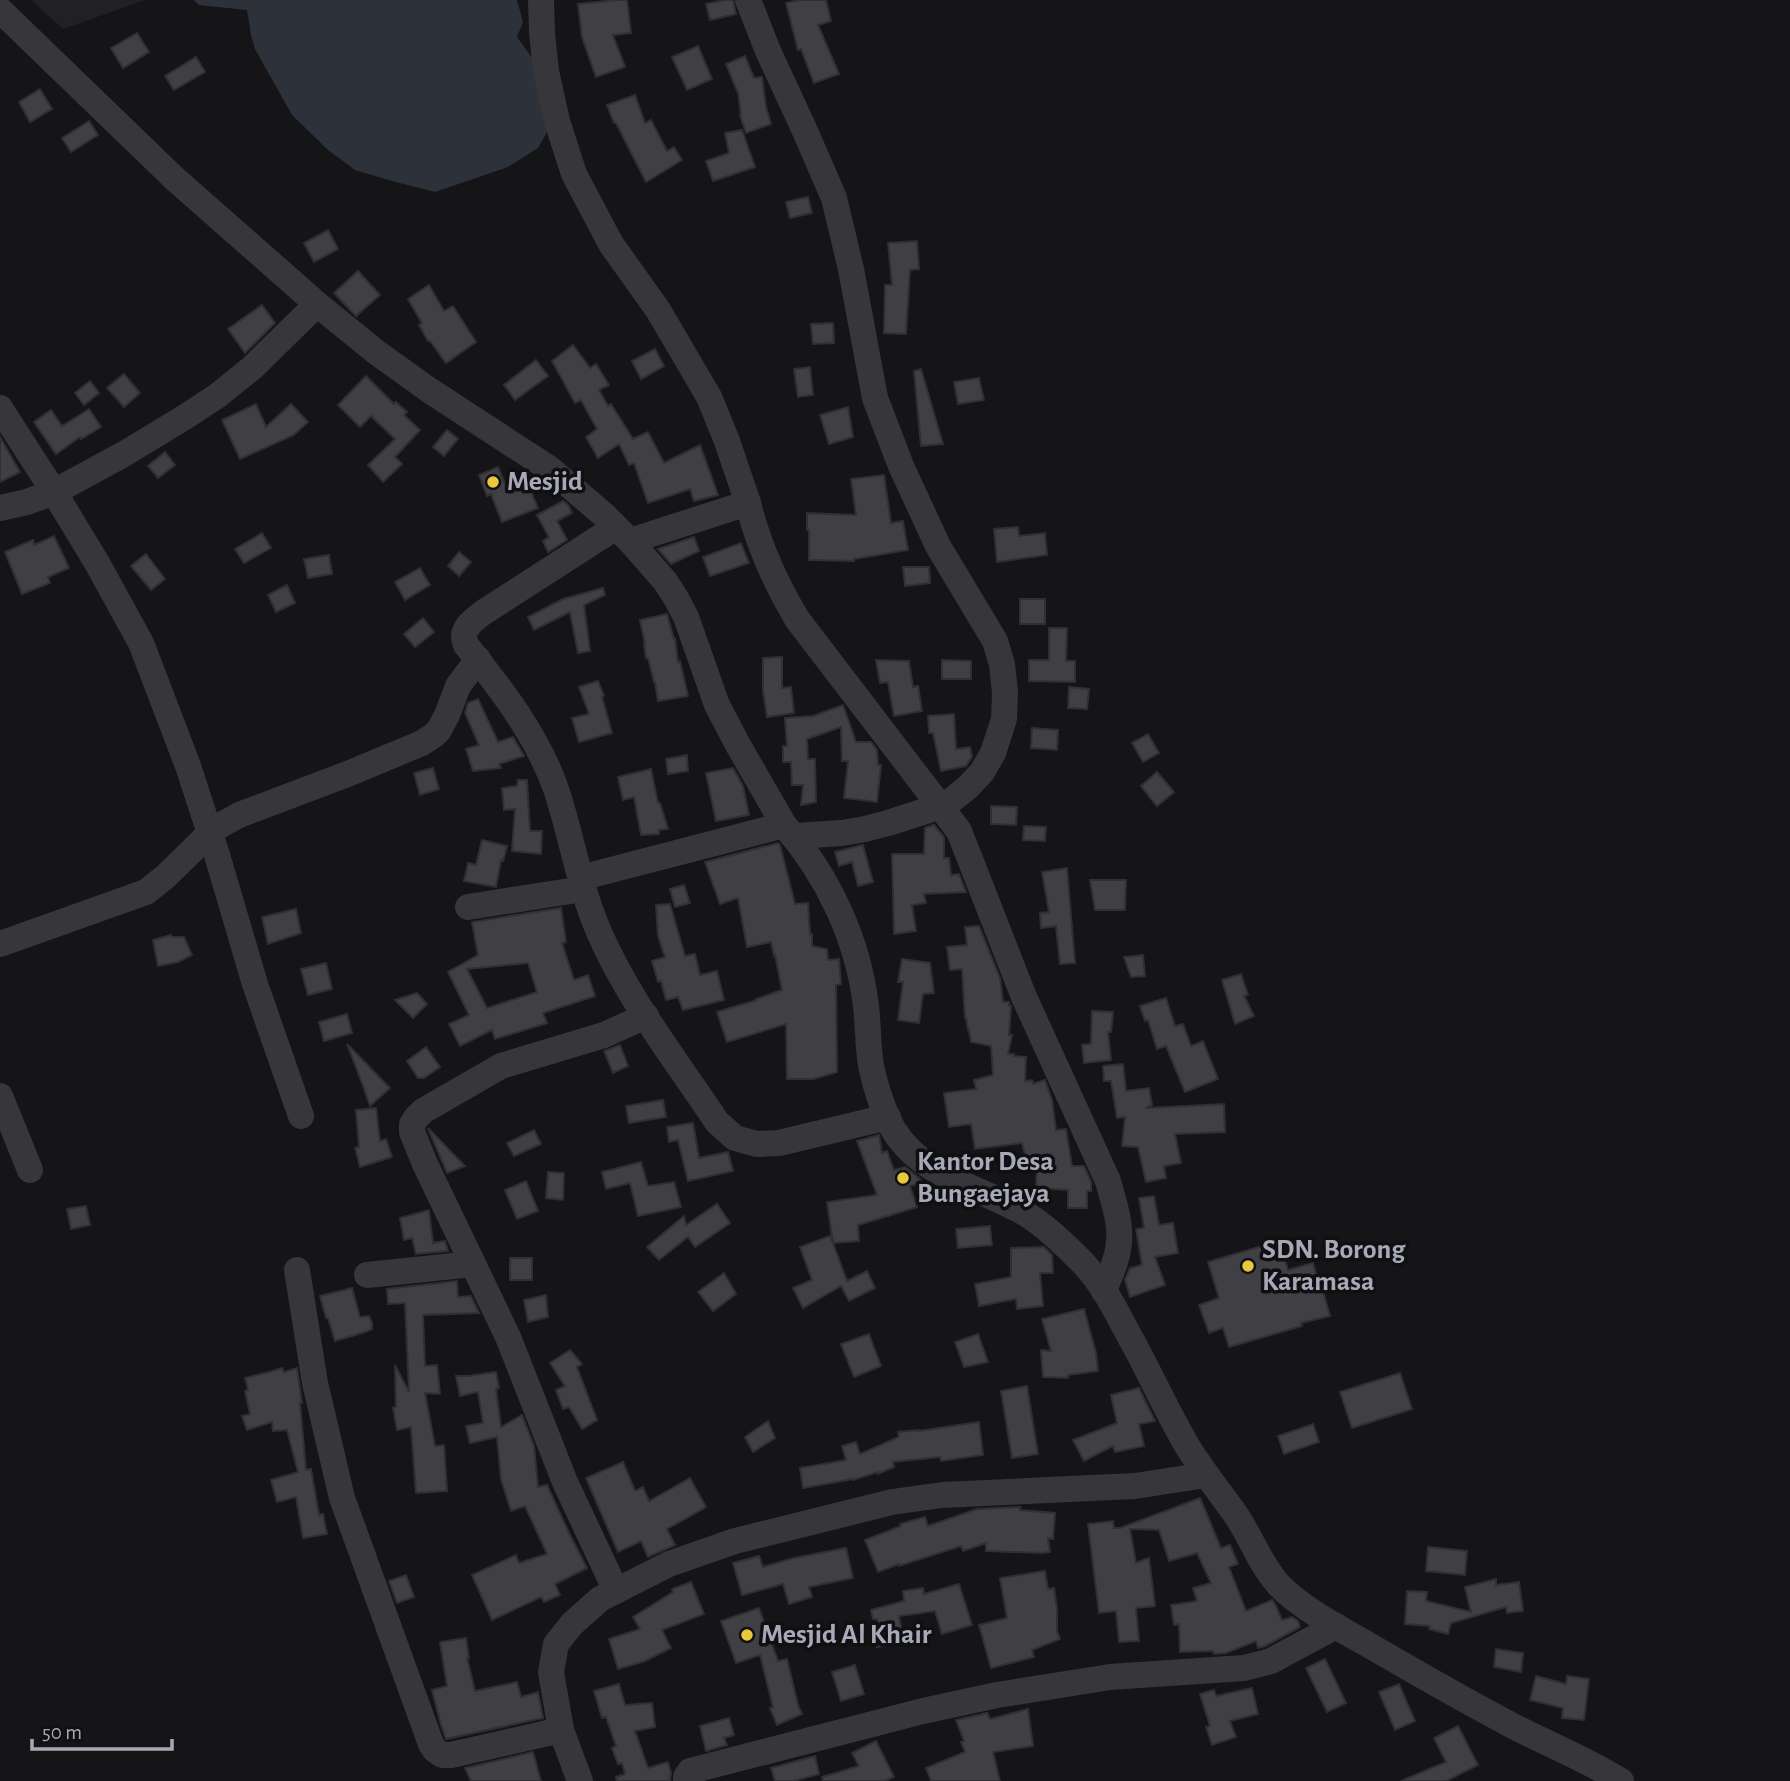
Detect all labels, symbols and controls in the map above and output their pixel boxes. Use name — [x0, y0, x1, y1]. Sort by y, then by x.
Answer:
place label: Mesjid — [507, 468, 583, 496]
marker: Mesjid — [485, 474, 501, 490]
place label: Kantor Desa Bungaejaya — [917, 1148, 1054, 1208]
marker: Kantor Desa Bungaejaya — [895, 1170, 911, 1186]
place label: SDN. Borong Karamasa — [1262, 1236, 1406, 1296]
marker: SDN. Borong Karamasa — [1240, 1258, 1256, 1274]
place label: Mesjid Al Khair — [761, 1621, 932, 1649]
marker: Mesjid Al Khair — [739, 1627, 755, 1643]
scale bar — [32, 1708, 172, 1752]
text: 50 m — [42, 1722, 82, 1743]

